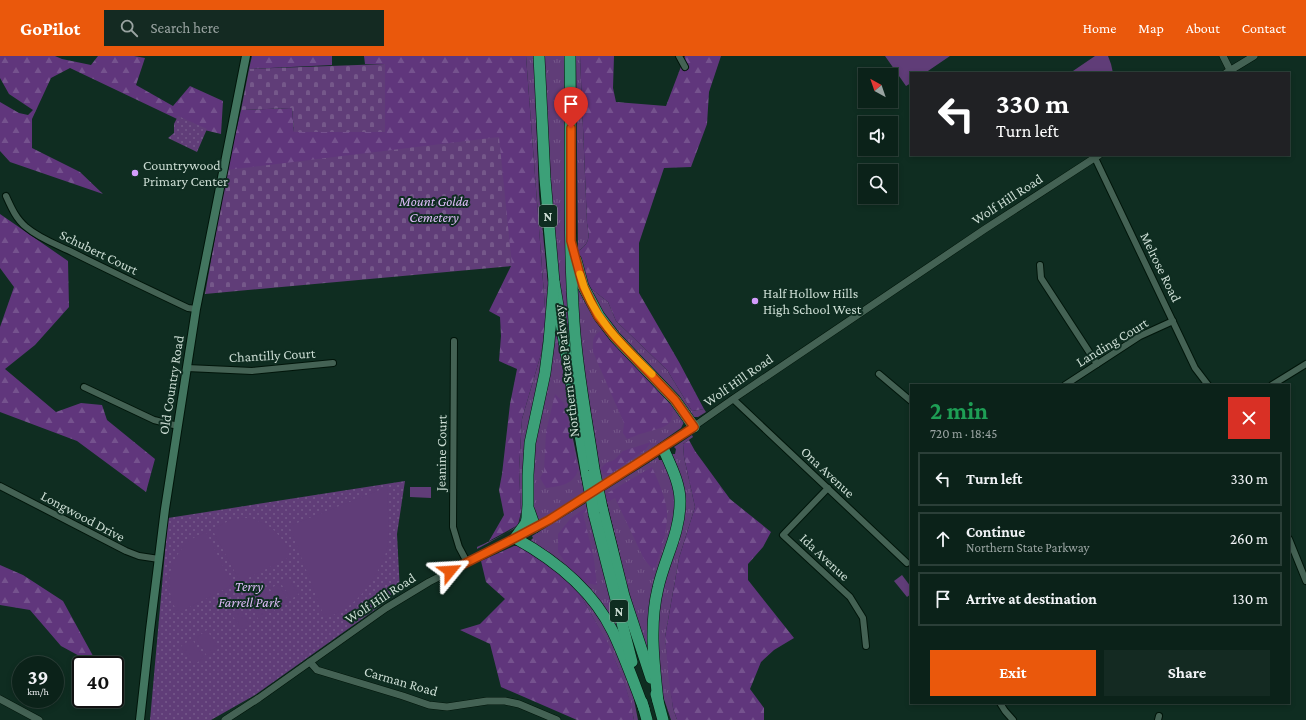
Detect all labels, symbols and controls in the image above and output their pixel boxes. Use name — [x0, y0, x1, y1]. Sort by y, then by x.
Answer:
search box — [104, 10, 384, 46]
icon: search — [118, 17, 140, 39]
text: GoPilot — [20, 18, 80, 39]
text: Search here — [150, 20, 219, 36]
text: Home — [1083, 20, 1116, 36]
text: Map — [1138, 20, 1164, 36]
text: About — [1186, 20, 1220, 36]
text: Contact — [1242, 20, 1286, 36]
north arrow — [858, 68, 898, 108]
map controls — [858, 68, 898, 204]
pin — [554, 87, 588, 128]
icon: left — [930, 88, 982, 140]
text: 330 m — [996, 88, 1069, 119]
icon: arrive — [560, 93, 582, 115]
button: sound — [858, 116, 898, 156]
text: Turn left — [996, 121, 1059, 141]
place label: Countrywood Primary Center — [143, 157, 228, 189]
button: search — [858, 164, 898, 204]
marker: Countrywood Primary Center — [130, 168, 140, 178]
street label: Wolf Hill Road — [969, 170, 1046, 228]
park label: Mount Golda Cemetery — [398, 193, 469, 225]
road number: N — [539, 205, 557, 227]
street label: Schubert Court — [57, 226, 141, 278]
street label: Melrose Road — [1137, 229, 1185, 305]
place label: Half Hollow Hills High School West — [763, 285, 862, 317]
marker: Half Hollow Hills High School West — [750, 296, 760, 306]
street label: Northern State Parkway — [550, 303, 582, 438]
street label: Landing Court — [1073, 314, 1151, 370]
street label: Old Country Road — [155, 334, 187, 436]
street label: Chantilly Court — [228, 345, 316, 365]
street label: Wolf Hill Road — [700, 350, 776, 410]
text: 2 min — [930, 397, 988, 424]
button: close — [1228, 397, 1270, 439]
street label: Jeanine Court — [432, 414, 450, 493]
text: 720 m · 18:45 — [930, 426, 997, 441]
street label: Ona Avenue — [798, 443, 858, 501]
icon: left — [932, 468, 954, 490]
text: Turn left — [966, 471, 1022, 487]
text: 330 m — [1230, 471, 1268, 487]
street label: Longwood Drive — [38, 487, 128, 545]
text: Continue — [966, 524, 1025, 540]
icon: ahead — [932, 528, 954, 550]
street label: Ida Avenue — [797, 530, 853, 584]
text: 260 m — [1230, 531, 1268, 547]
text: Northern State Parkway — [966, 540, 1090, 555]
position arrow — [429, 550, 471, 592]
street label: Wolf Hill Road — [342, 569, 419, 627]
park label: Terry Farrell Park — [218, 578, 281, 610]
icon: arrive — [932, 588, 954, 610]
text: Arrive at destination — [966, 591, 1097, 607]
text: 130 m — [1233, 591, 1268, 607]
road number: N — [610, 600, 628, 622]
button: Exit — [930, 650, 1096, 696]
button: Share — [1104, 650, 1270, 696]
speed limit sign: 40 — [72, 656, 124, 708]
street label: Carman Road — [362, 663, 440, 699]
text: 39 — [28, 666, 48, 688]
text: km/h — [27, 686, 49, 697]

